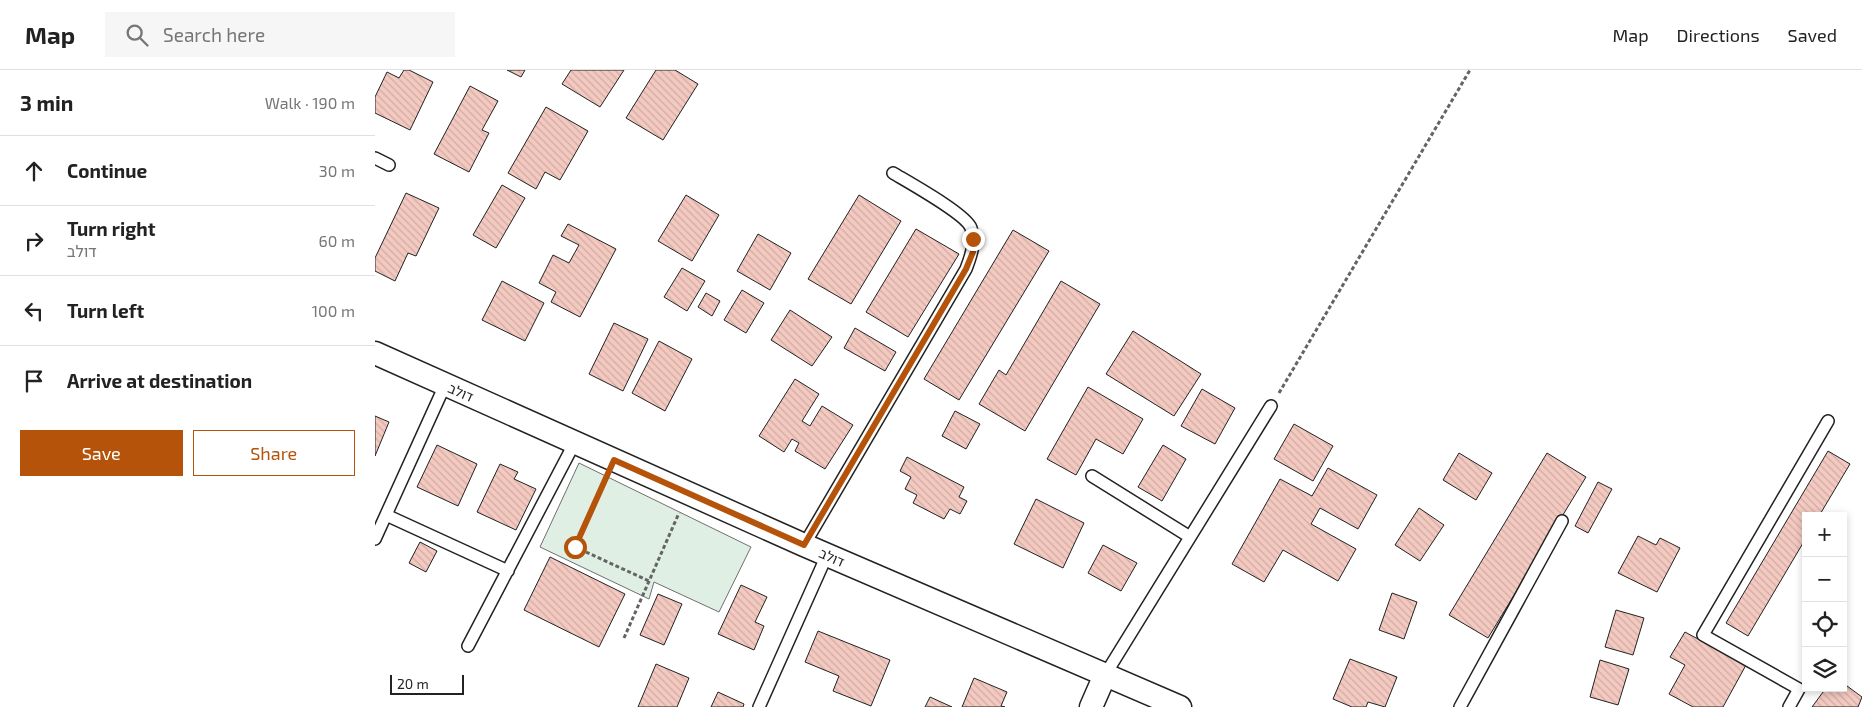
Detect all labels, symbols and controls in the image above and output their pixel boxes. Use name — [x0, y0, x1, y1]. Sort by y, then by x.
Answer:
search box — [105, 12, 455, 57]
text: Map — [25, 20, 75, 49]
icon: search — [123, 21, 151, 49]
text: Search here — [163, 23, 265, 46]
text: Map — [1612, 24, 1649, 46]
text: Directions — [1677, 24, 1760, 46]
text: Saved — [1788, 24, 1837, 46]
text: 3 min — [20, 90, 73, 115]
text: Walk · 190 m — [265, 93, 355, 112]
icon: ahead — [20, 157, 48, 185]
text: Continue — [67, 159, 147, 182]
text: 30 m — [319, 161, 355, 180]
text: Turn right — [67, 217, 155, 240]
icon: right — [20, 227, 48, 255]
route end — [962, 228, 985, 251]
text: 60 m — [319, 231, 355, 250]
text: דולב — [67, 241, 97, 260]
icon: left — [20, 297, 48, 325]
text: Turn left — [67, 299, 144, 322]
text: 100 m — [312, 301, 355, 320]
icon: arrive — [20, 367, 48, 395]
text: Arrive at destination — [67, 369, 252, 392]
street label: דולב — [446, 379, 476, 405]
button: Save — [20, 430, 183, 476]
button: Share — [193, 430, 355, 476]
map controls — [1802, 512, 1847, 692]
button: + — [1802, 512, 1847, 557]
route start — [564, 536, 587, 559]
street label: דולב — [817, 544, 847, 570]
button: − — [1802, 557, 1847, 602]
button: locate — [1802, 602, 1847, 647]
button: layers — [1802, 647, 1847, 692]
scale bar — [390, 672, 464, 695]
text: 20 m — [397, 675, 429, 692]

